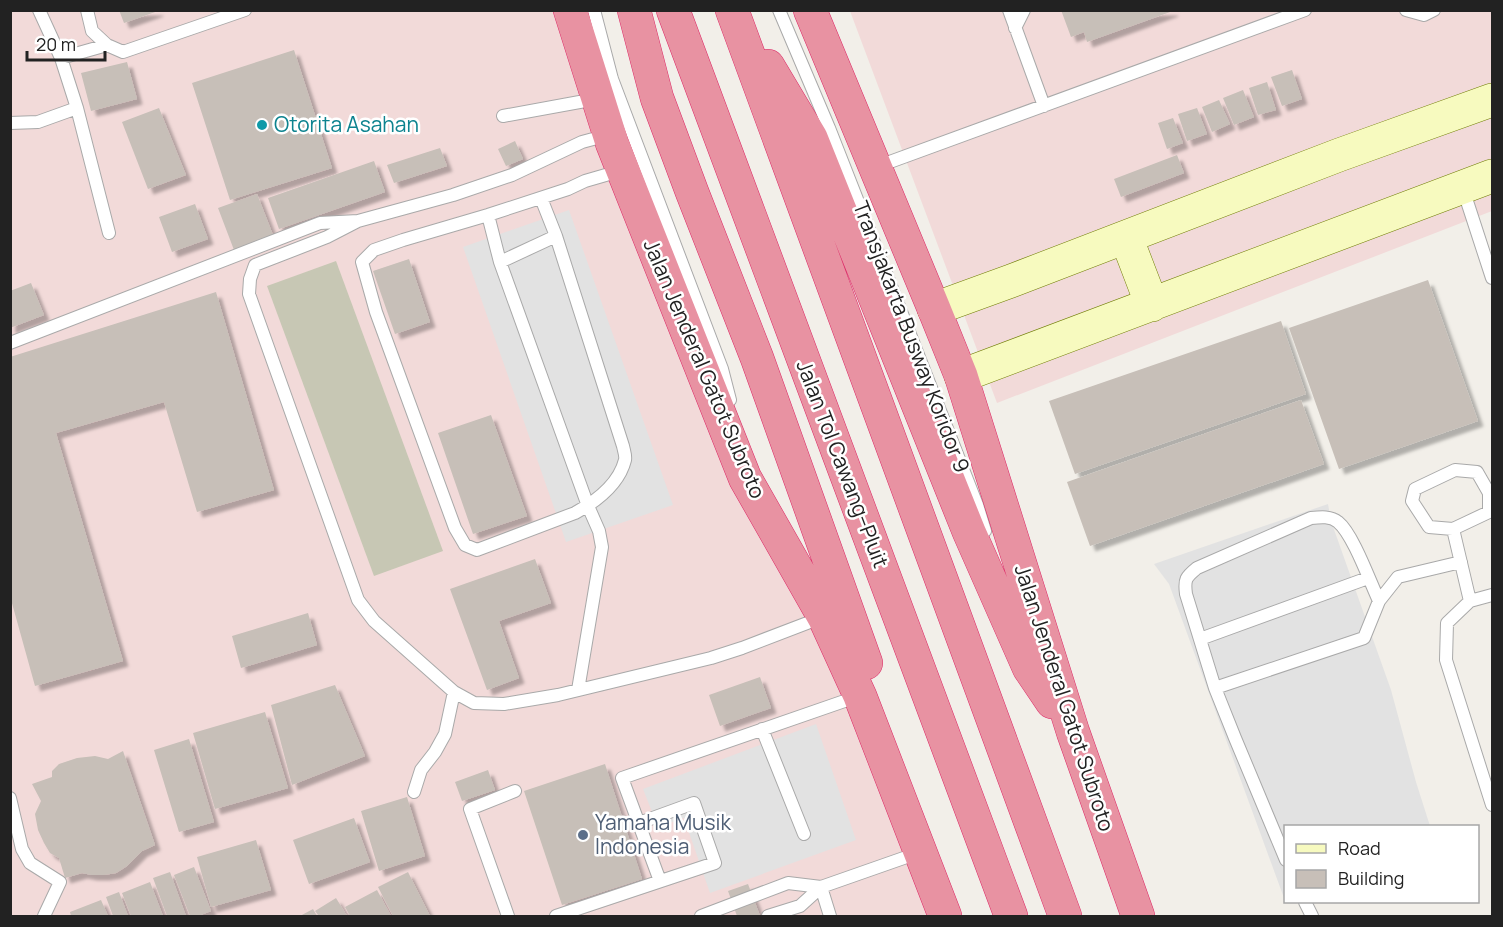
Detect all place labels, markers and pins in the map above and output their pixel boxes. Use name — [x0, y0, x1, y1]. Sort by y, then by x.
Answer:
place label: Otorita Asahan — [274, 110, 419, 138]
marker: Otorita Asahan — [255, 118, 269, 132]
place label: Yamaha Musik Indonesia — [595, 808, 732, 860]
marker: Yamaha Musik Indonesia — [576, 828, 590, 842]

